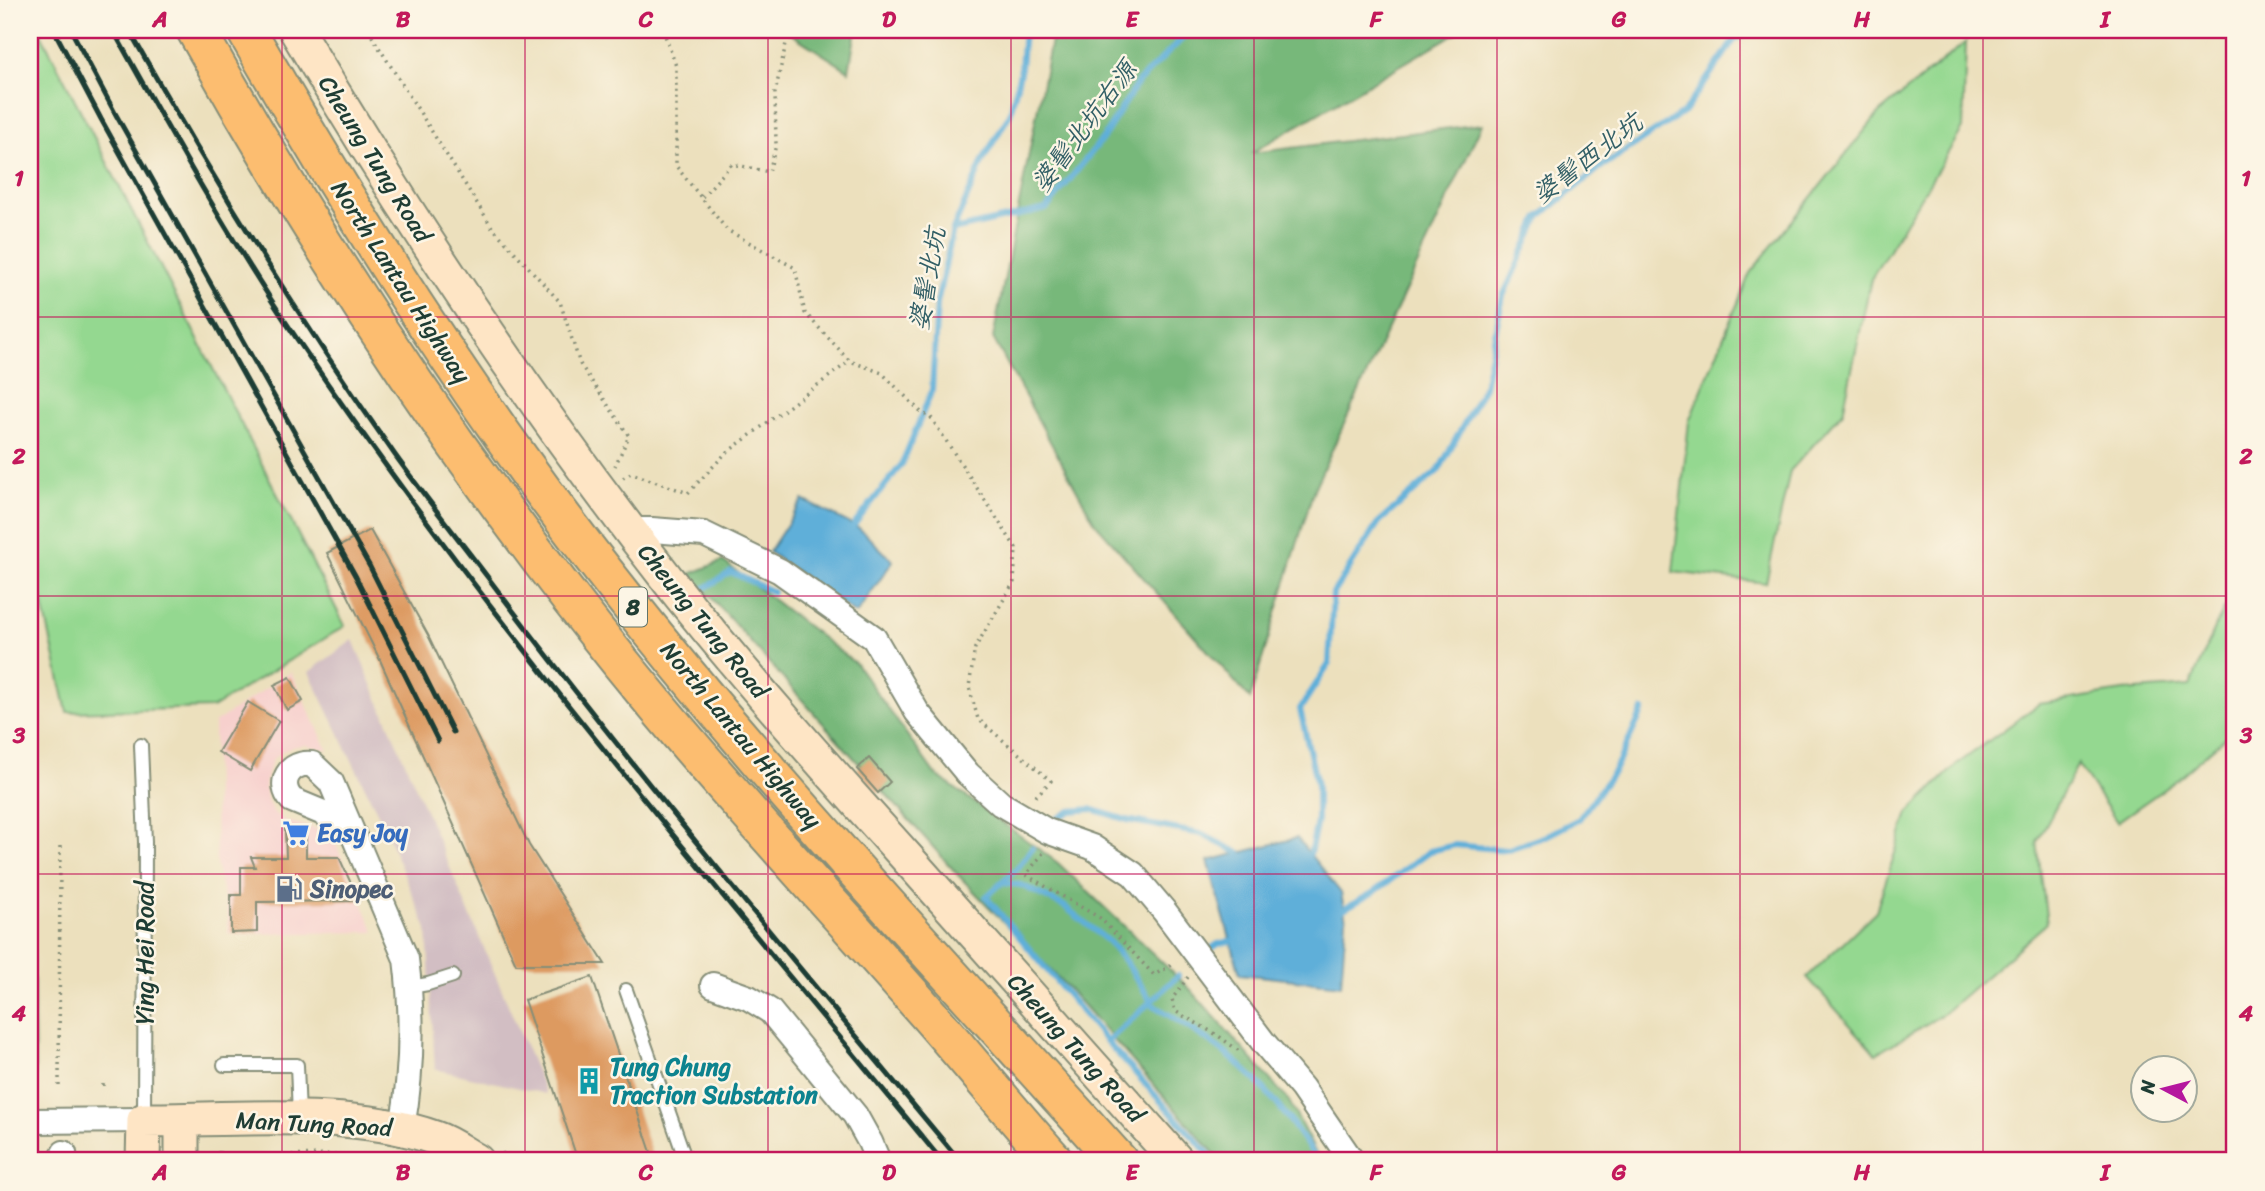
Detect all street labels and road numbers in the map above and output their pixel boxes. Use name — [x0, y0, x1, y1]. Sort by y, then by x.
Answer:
street label: Cheung Tung Road — [307, 67, 444, 252]
street label: North Lantau Highway — [319, 172, 483, 393]
street label: Cheung Tung Road — [627, 534, 780, 709]
road number: 8 — [619, 587, 647, 626]
street label: North Lantau Highway — [649, 632, 833, 839]
street label: Ying Hei Road — [124, 879, 166, 1025]
street label: Cheung Tung Road — [997, 963, 1156, 1134]
street label: Man Tung Road — [235, 1099, 396, 1149]

